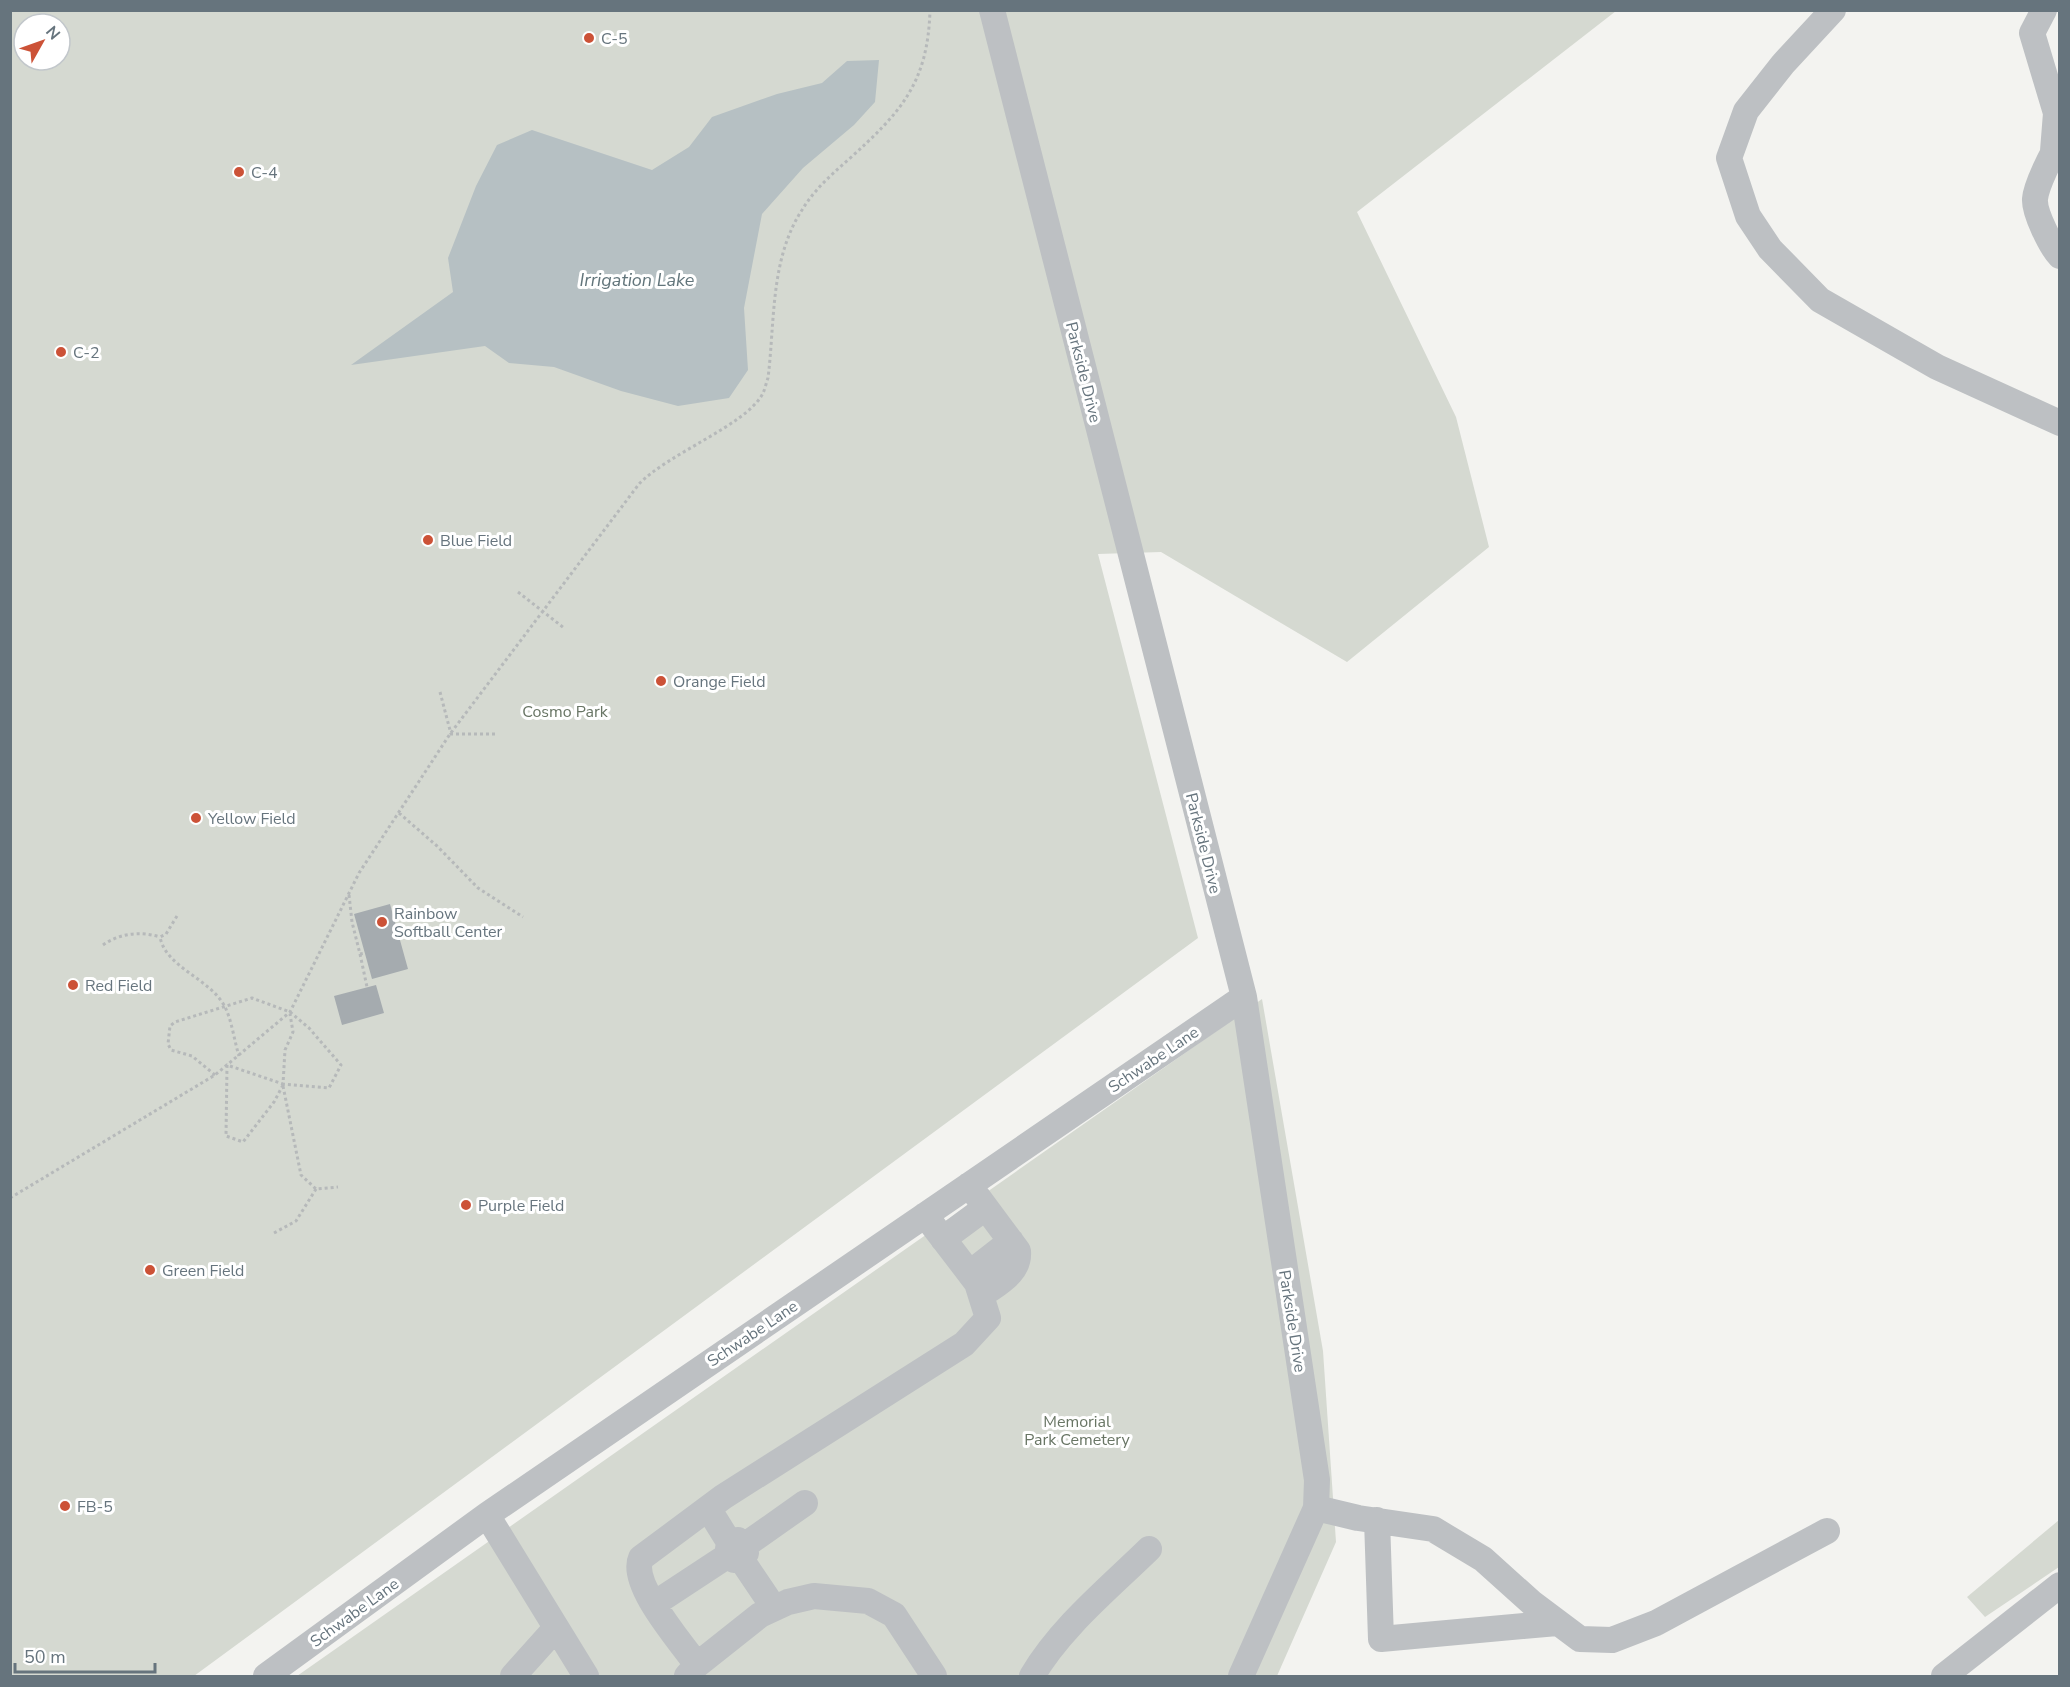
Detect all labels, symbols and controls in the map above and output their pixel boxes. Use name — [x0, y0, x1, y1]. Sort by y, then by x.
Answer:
north arrow — [12, 12, 72, 72]
text: N — [40, 21, 65, 45]
place label: C-5 — [601, 28, 628, 50]
marker: C-5 — [582, 31, 596, 45]
place label: C-4 — [251, 162, 278, 184]
marker: C-4 — [232, 165, 246, 179]
water label: Irrigation Lake — [580, 268, 695, 292]
street label: Parkside Drive — [1060, 320, 1106, 425]
place label: C-2 — [73, 342, 100, 364]
marker: C-2 — [54, 345, 68, 359]
place label: Blue Field — [440, 530, 512, 552]
marker: Blue Field — [421, 533, 435, 547]
place label: Orange Field — [673, 671, 765, 693]
marker: Orange Field — [654, 674, 668, 688]
park label: Cosmo Park — [522, 701, 609, 723]
street label: Parkside Drive — [1180, 791, 1226, 896]
place label: Yellow Field — [207, 808, 296, 830]
marker: Yellow Field — [189, 811, 203, 825]
place label: Rainbow Softball Center — [394, 903, 502, 943]
marker: Rainbow Softball Center — [375, 915, 389, 929]
place label: Red Field — [85, 975, 152, 997]
marker: Red Field — [66, 978, 80, 992]
street label: Schwabe Lane — [1104, 1021, 1203, 1098]
place label: Purple Field — [478, 1195, 564, 1217]
marker: Purple Field — [459, 1198, 473, 1212]
place label: Green Field — [162, 1260, 244, 1282]
marker: Green Field — [143, 1263, 157, 1277]
street label: Parkside Drive — [1273, 1269, 1311, 1374]
street label: Schwabe Lane — [703, 1295, 802, 1372]
park label: Memorial Park Cemetery — [1024, 1411, 1130, 1451]
place label: FB-5 — [77, 1496, 113, 1518]
marker: FB-5 — [58, 1499, 72, 1513]
street label: Schwabe Lane — [306, 1573, 403, 1652]
scale bar — [15, 1636, 154, 1674]
text: 50 m — [24, 1645, 66, 1669]

